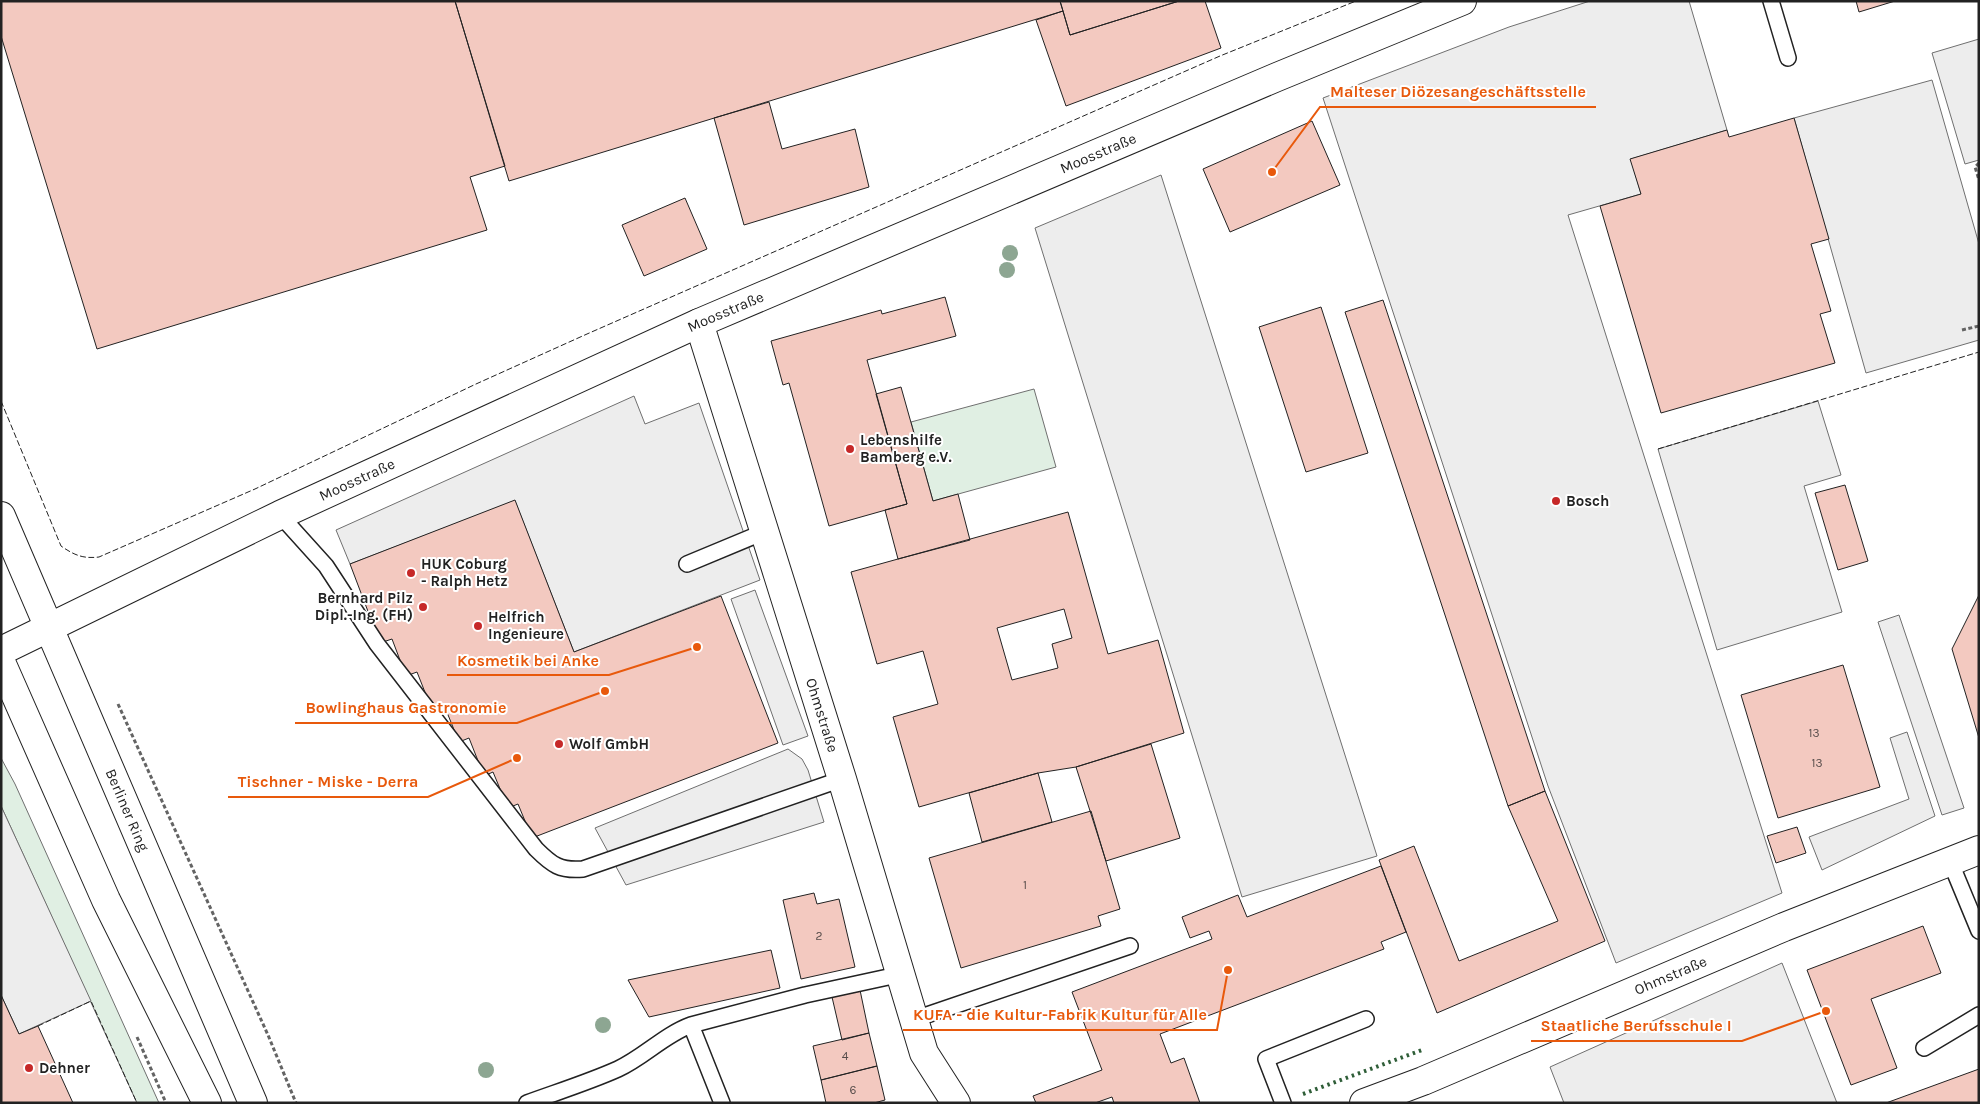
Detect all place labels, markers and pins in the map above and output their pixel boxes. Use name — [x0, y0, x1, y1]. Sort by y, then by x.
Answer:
callout: Malteser Diözesangeschäftsstelle — [1320, 76, 1596, 107]
place label: Lebenshilfe Bamberg e.V. — [860, 431, 952, 466]
marker: Lebenshilfe Bamberg e.V. — [844, 443, 856, 455]
place label: Bosch — [1566, 492, 1609, 510]
marker: Bosch — [1550, 495, 1562, 507]
place label: HUK Coburg - Ralph Hetz — [421, 555, 508, 590]
marker: HUK Coburg - Ralph Hetz — [405, 567, 417, 579]
place label: Bernhard Pilz Dipl.-Ing. (FH) — [315, 589, 413, 624]
marker: Bernhard Pilz Dipl.-Ing. (FH) — [417, 601, 429, 613]
place label: Helfrich Ingenieure — [488, 608, 564, 643]
marker: Helfrich Ingenieure — [472, 620, 484, 632]
callout: Kosmetik bei Anke — [447, 644, 609, 675]
callout: Bowlinghaus Gastronomie — [295, 692, 517, 723]
place label: Wolf GmbH — [569, 735, 649, 753]
marker: Wolf GmbH — [553, 738, 565, 750]
callout: Tischner - Miske - Derra — [228, 766, 428, 797]
callout: KUFA - die Kultur-Fabrik Kultur für Alle — [903, 999, 1217, 1030]
callout: Staatliche Berufsschule I — [1531, 1010, 1742, 1041]
place label: Dehner — [39, 1059, 90, 1077]
marker: Dehner — [23, 1062, 35, 1074]

